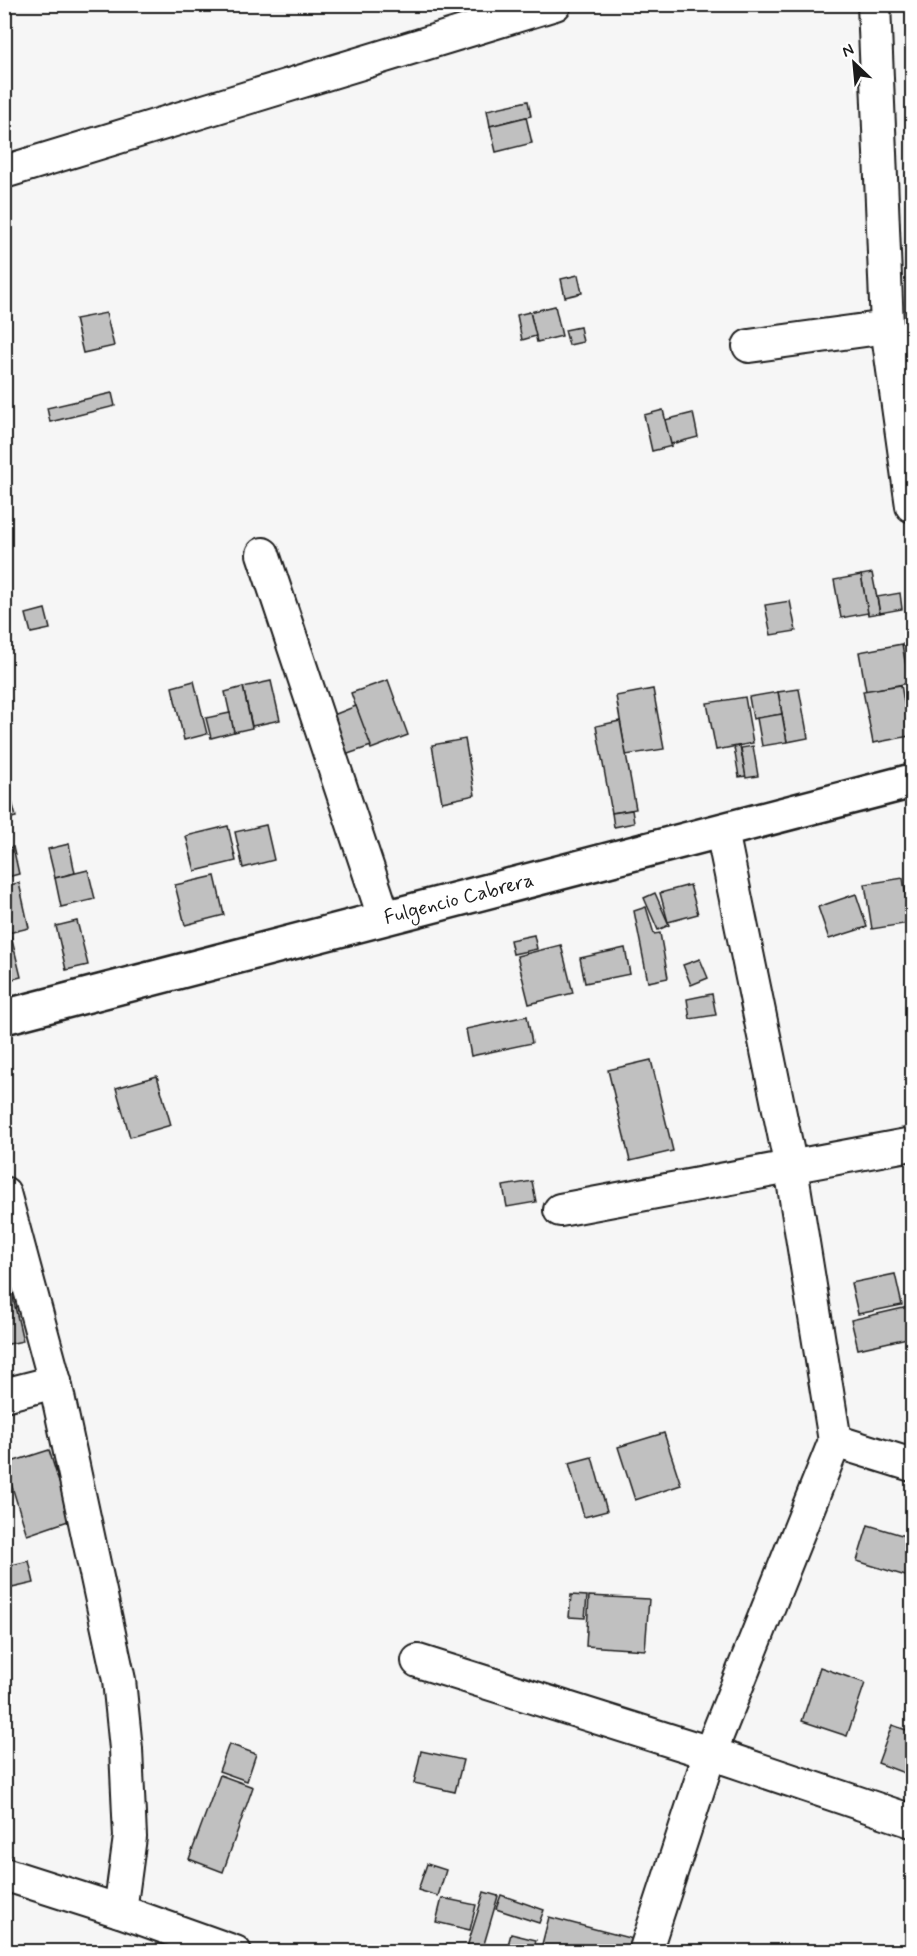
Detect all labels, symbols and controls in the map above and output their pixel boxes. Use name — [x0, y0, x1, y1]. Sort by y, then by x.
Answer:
north arrow — [824, 33, 884, 93]
text: N — [839, 39, 857, 63]
street label: Fulgencio Cabrera — [381, 866, 537, 931]

